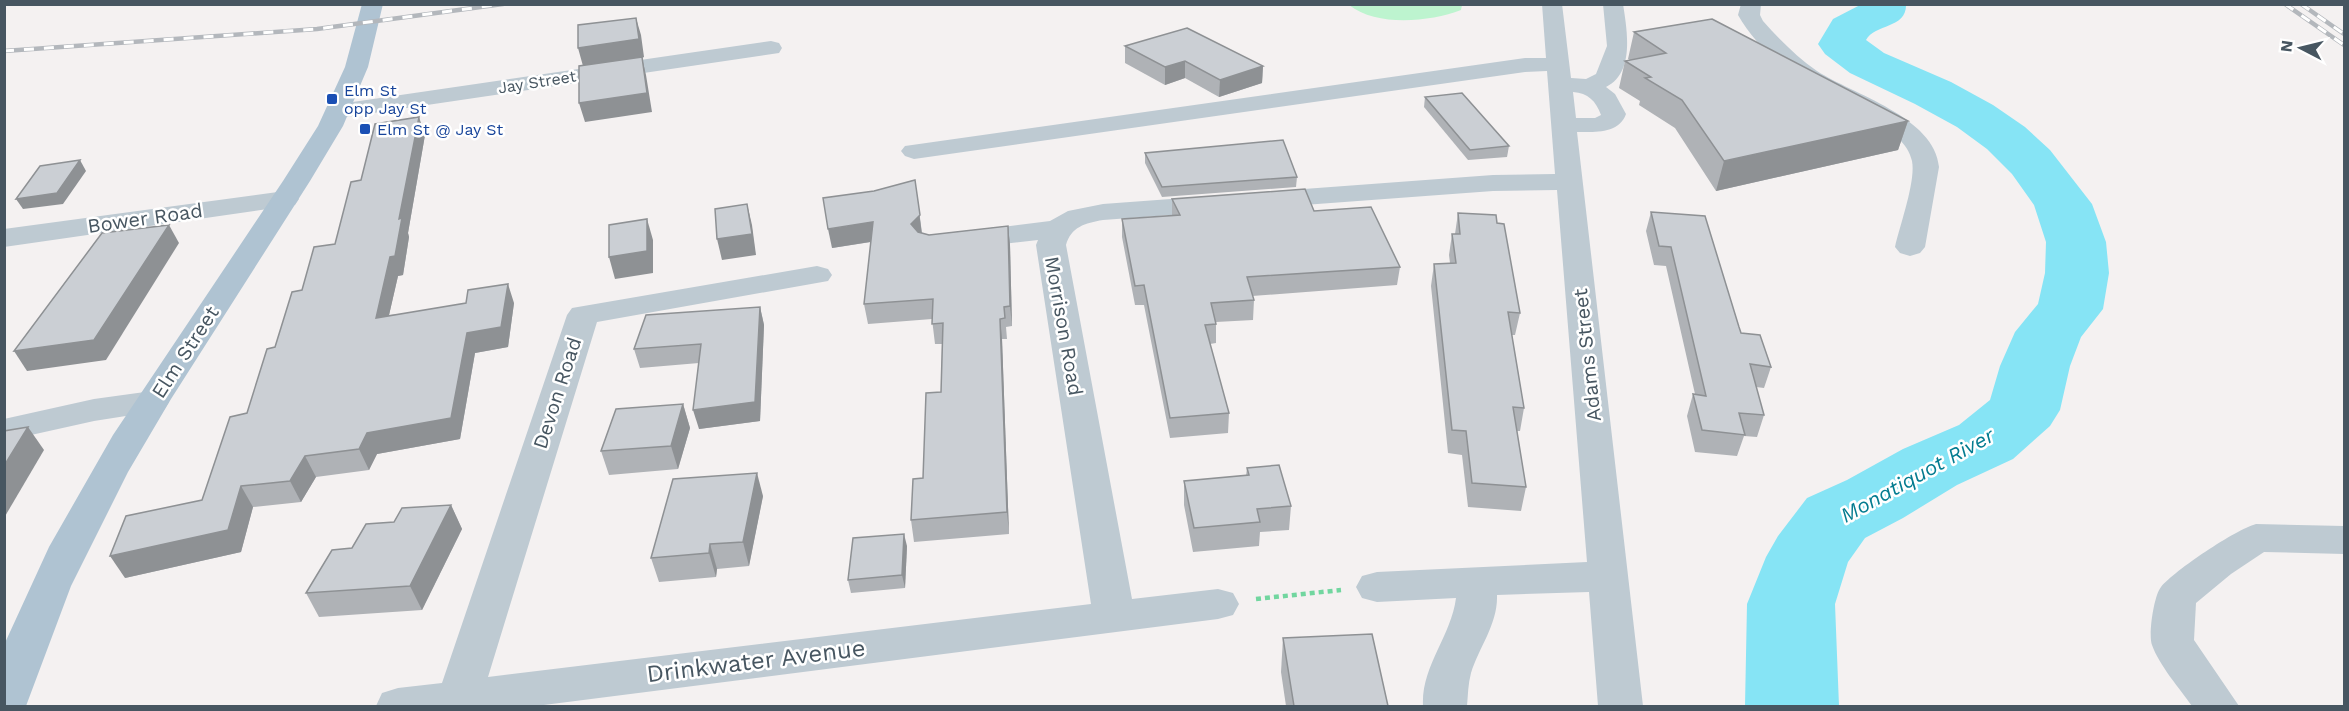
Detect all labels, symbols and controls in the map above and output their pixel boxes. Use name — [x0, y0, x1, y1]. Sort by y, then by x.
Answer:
north arrow — [2271, 18, 2331, 78]
text: N — [2276, 39, 2297, 53]
street label: Jay Street — [497, 66, 578, 98]
place label: Elm St opp Jay St — [344, 81, 427, 118]
marker: Elm St opp Jay St — [325, 92, 339, 106]
place label: Elm St @ Jay St — [377, 120, 504, 139]
marker: Elm St @ Jay St — [358, 122, 372, 136]
street label: Bower Road — [86, 198, 204, 238]
street label: Morrison Road — [1040, 254, 1088, 398]
street label: Adams Street — [1568, 287, 1606, 423]
street label: Elm Street — [146, 301, 224, 403]
street label: Devon Road — [528, 334, 586, 452]
water label: Monatiquot River — [1836, 422, 1999, 528]
street label: Drinkwater Avenue — [645, 634, 867, 688]

